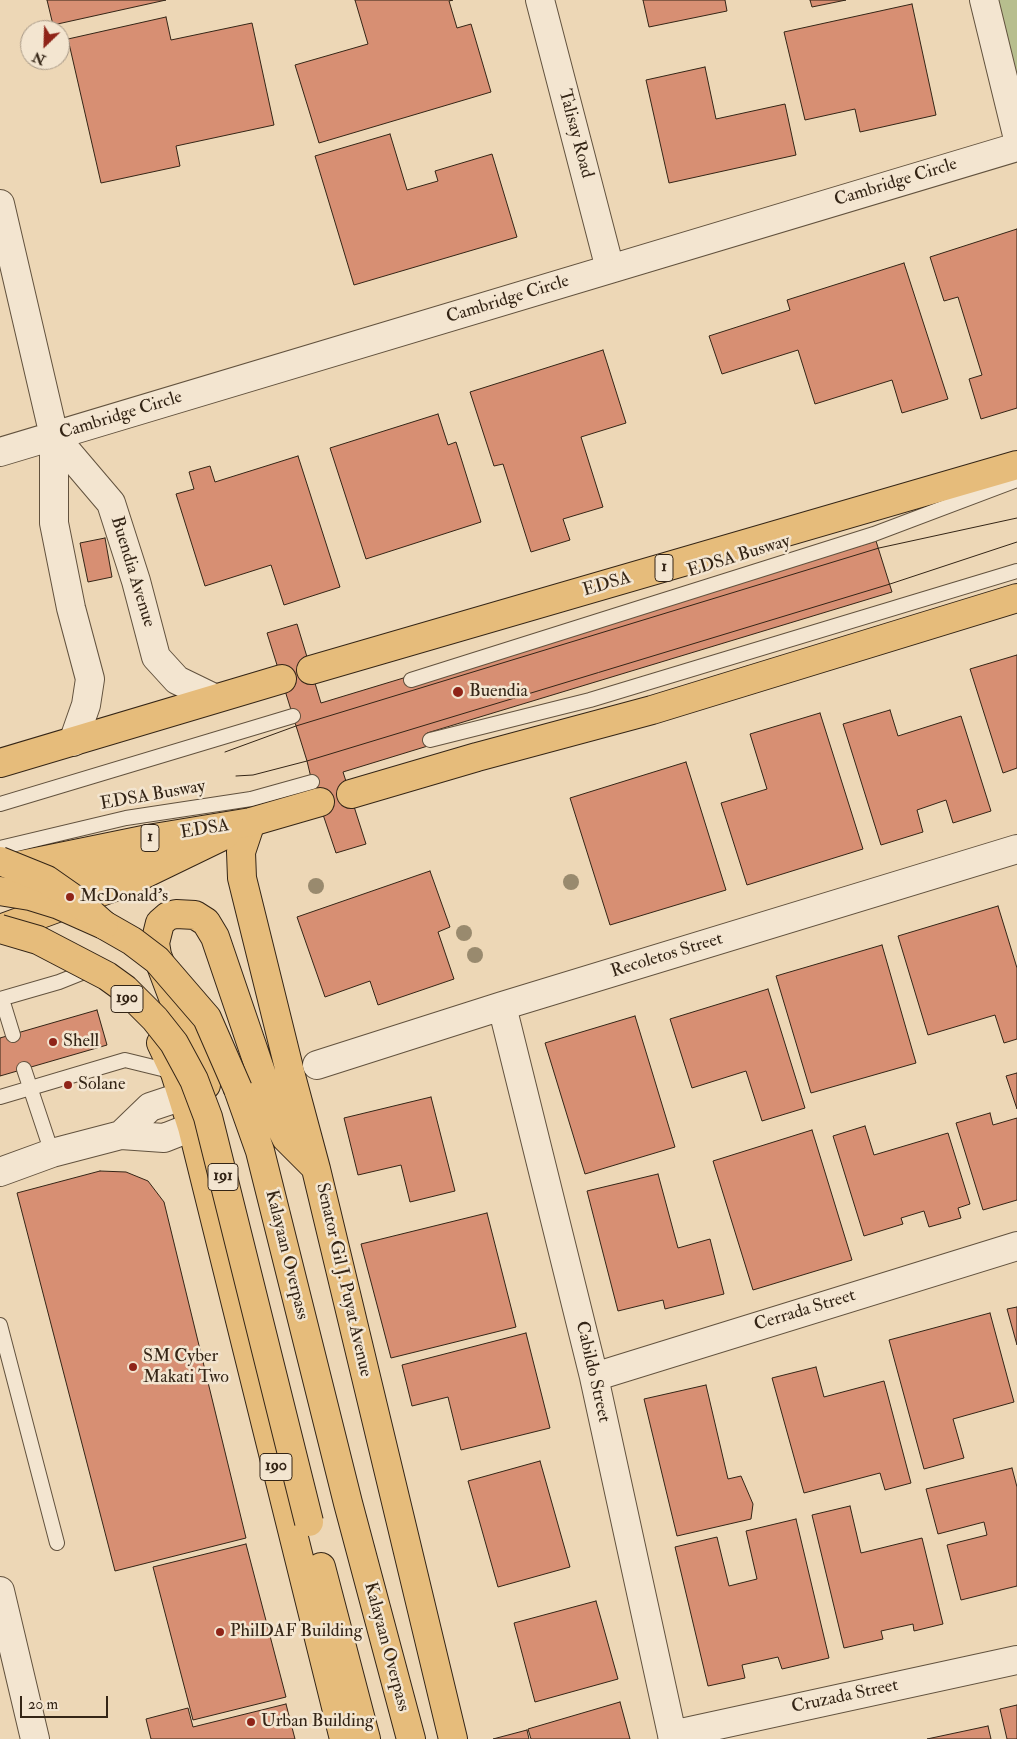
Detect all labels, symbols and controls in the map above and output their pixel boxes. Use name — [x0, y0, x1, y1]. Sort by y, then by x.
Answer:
north arrow — [20, 20, 70, 70]
text: N — [30, 48, 48, 69]
street label: Talisay Road — [553, 87, 597, 181]
street label: Cambridge Circle — [832, 154, 960, 212]
street label: Cambridge Circle — [444, 271, 572, 329]
street label: Cambridge Circle — [57, 387, 185, 445]
street label: Buendia Avenue — [105, 514, 159, 630]
street label: EDSA Busway — [685, 531, 793, 583]
road number: 1 — [655, 554, 673, 582]
street label: EDSA — [580, 568, 634, 602]
place label: Buendia — [469, 681, 528, 703]
marker: Buendia — [451, 685, 465, 699]
street label: EDSA Busway — [99, 776, 207, 816]
street label: EDSA — [179, 815, 231, 845]
road number: 1 — [141, 824, 159, 851]
place label: McDonald's — [80, 886, 168, 908]
marker: McDonald's — [64, 891, 76, 903]
street label: Recoletos Street — [608, 929, 726, 983]
road number: 190 — [111, 986, 143, 1012]
place label: Shell — [63, 1031, 99, 1053]
marker: Shell — [47, 1036, 59, 1048]
place label: Solane — [78, 1074, 125, 1096]
marker: Solane — [62, 1079, 74, 1091]
road number: 191 — [208, 1164, 238, 1190]
street label: Senator Gil J. Puyat Avenue — [310, 1181, 376, 1379]
street label: Kalayaan Overpass — [259, 1188, 313, 1322]
street label: Cerrada Street — [752, 1285, 858, 1337]
street label: Cabildo Street — [570, 1319, 614, 1425]
place label: SM Cyber Makati Two — [143, 1346, 229, 1388]
marker: SM Cyber Makati Two — [127, 1361, 139, 1373]
road number: 190 — [260, 1454, 292, 1480]
street label: Kalayaan Overpass — [358, 1580, 414, 1714]
place label: PhilDAF Building — [230, 1621, 363, 1643]
marker: PhilDAF Building — [214, 1626, 226, 1638]
street label: Cruzada Street — [790, 1675, 900, 1719]
scale bar — [22, 1686, 110, 1718]
text: 20 m — [28, 1695, 58, 1714]
place label: Urban Building — [261, 1711, 374, 1733]
marker: Urban Building — [245, 1716, 257, 1728]

